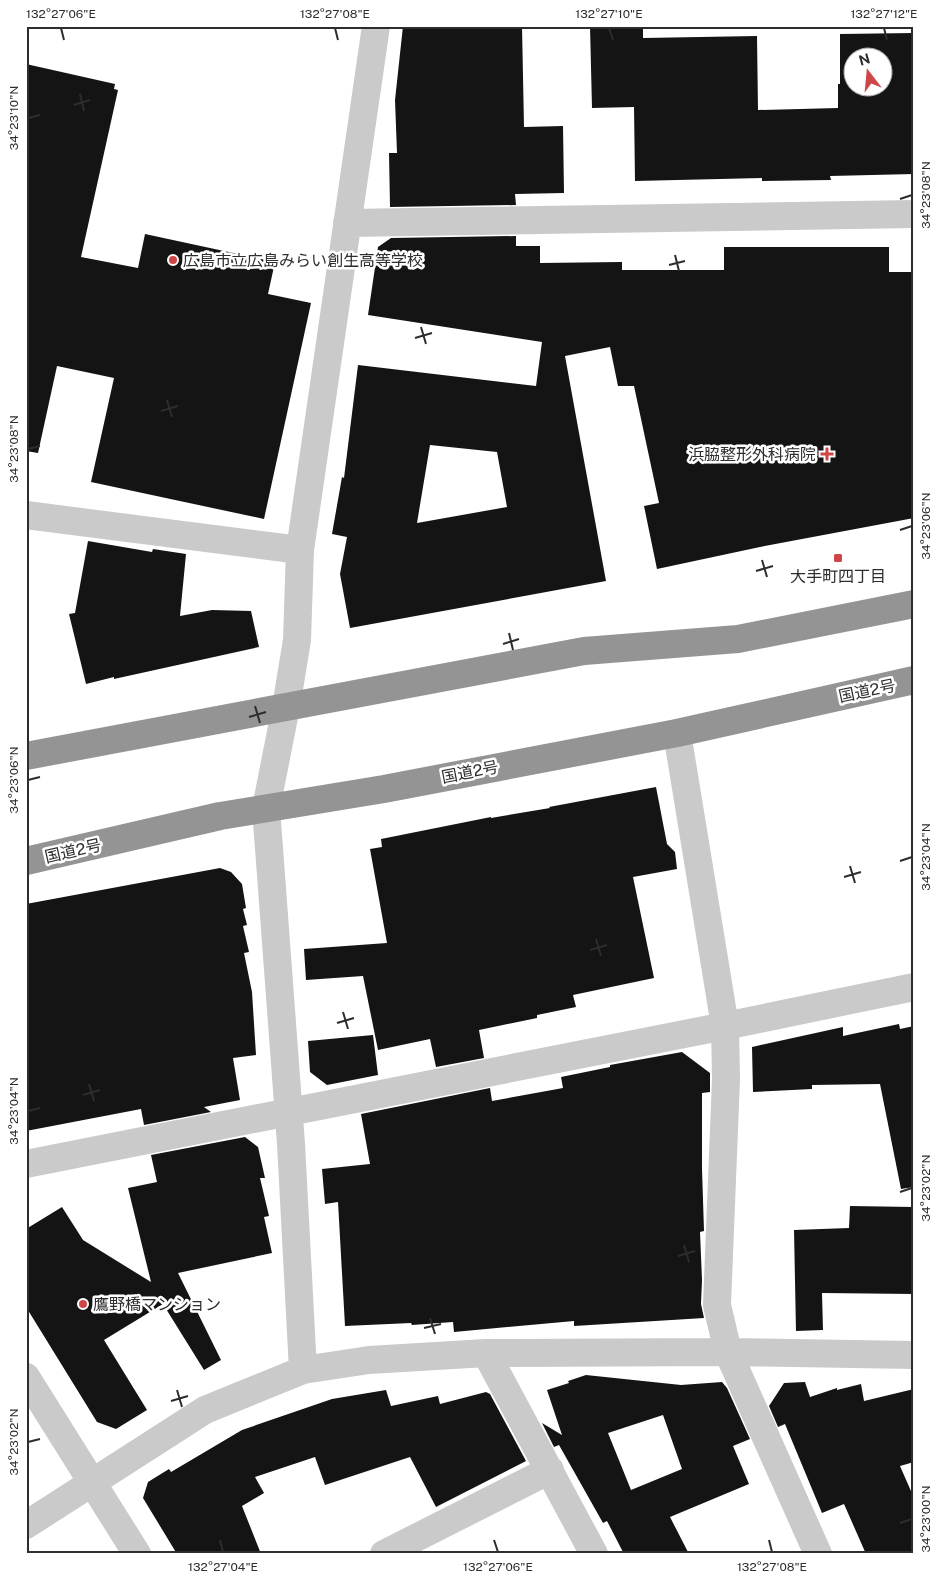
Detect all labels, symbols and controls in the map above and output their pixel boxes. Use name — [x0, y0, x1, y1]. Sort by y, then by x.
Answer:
text: 132°27'06"E — [26, 7, 96, 21]
text: 132°27'08"E — [300, 7, 370, 21]
text: 132°27'10"E — [575, 7, 643, 21]
text: 132°27'12"E — [850, 7, 918, 21]
north arrow — [842, 48, 892, 98]
text: N — [857, 50, 872, 69]
text: 34°23'10"N — [7, 86, 21, 150]
text: 34°23'08"N — [919, 161, 933, 229]
place label: 広島市立広島みらい創生高等学校 — [183, 251, 423, 270]
marker: 広島市立広島みらい創生高等学校 — [167, 254, 179, 266]
text: 34°23'08"N — [7, 415, 21, 483]
place label: 浜脇整形外科病院 — [688, 445, 816, 464]
marker: 浜脇整形外科病院 — [820, 447, 834, 461]
text: 34°23'06"N — [919, 492, 933, 560]
marker: 大手町四丁目 — [832, 552, 844, 564]
place label: 大手町四丁目 — [790, 567, 886, 586]
street label: 国道2号 — [837, 676, 897, 706]
text: 34°23'06"N — [7, 746, 21, 814]
street label: 国道2号 — [440, 757, 500, 787]
text: 34°23'04"N — [919, 823, 933, 891]
street label: 国道2号 — [43, 835, 103, 867]
text: 34°23'04"N — [7, 1077, 21, 1145]
text: 34°23'02"N — [919, 1155, 933, 1221]
place label: 鷹野橋マンション — [93, 1295, 221, 1314]
marker: 鷹野橋マンション — [77, 1298, 89, 1310]
text: 34°23'02"N — [7, 1409, 21, 1475]
text: 34°23'00"N — [919, 1485, 933, 1553]
text: 132°27'04"E — [188, 1560, 258, 1574]
text: 132°27'06"E — [463, 1560, 533, 1574]
text: 132°27'08"E — [737, 1560, 807, 1574]

